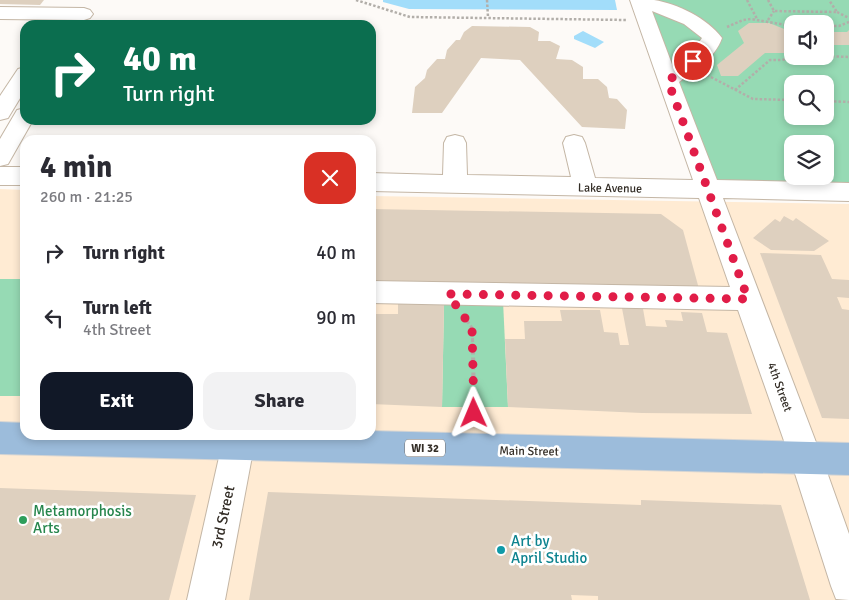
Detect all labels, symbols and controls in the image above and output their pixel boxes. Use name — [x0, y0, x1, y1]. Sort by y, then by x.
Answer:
map controls — [784, 15, 834, 185]
button: sound — [784, 15, 834, 65]
text: 40 m — [123, 37, 197, 80]
icon: right — [40, 40, 105, 105]
pin — [672, 40, 714, 82]
icon: arrive — [679, 47, 707, 75]
button: search — [784, 75, 834, 125]
text: Turn right — [123, 80, 215, 107]
button: layers — [784, 135, 834, 185]
text: 4 min — [40, 149, 112, 186]
button: close — [304, 152, 356, 204]
street label: Lake Avenue — [578, 180, 642, 197]
text: 260 m · 21:25 — [40, 187, 133, 207]
icon: right — [40, 239, 68, 267]
text: Turn right — [83, 241, 165, 265]
text: 40 m — [316, 241, 356, 265]
text: Turn left — [83, 296, 152, 320]
icon: left — [40, 304, 68, 332]
text: 90 m — [316, 306, 356, 330]
text: 4th Street — [83, 320, 151, 340]
street label: 4th Street — [764, 361, 795, 414]
button: Exit — [40, 372, 193, 430]
button: Share — [203, 372, 356, 430]
position arrow — [447, 386, 499, 438]
road number: WI 32 — [405, 439, 445, 456]
street label: Main Street — [499, 443, 559, 460]
street label: 3rd Street — [208, 484, 238, 550]
place label: Metamorphosis Arts — [33, 502, 132, 537]
marker: Metamorphosis Arts — [17, 514, 29, 526]
place label: Art by April Studio — [511, 532, 587, 567]
marker: Art by April Studio — [495, 544, 507, 556]

